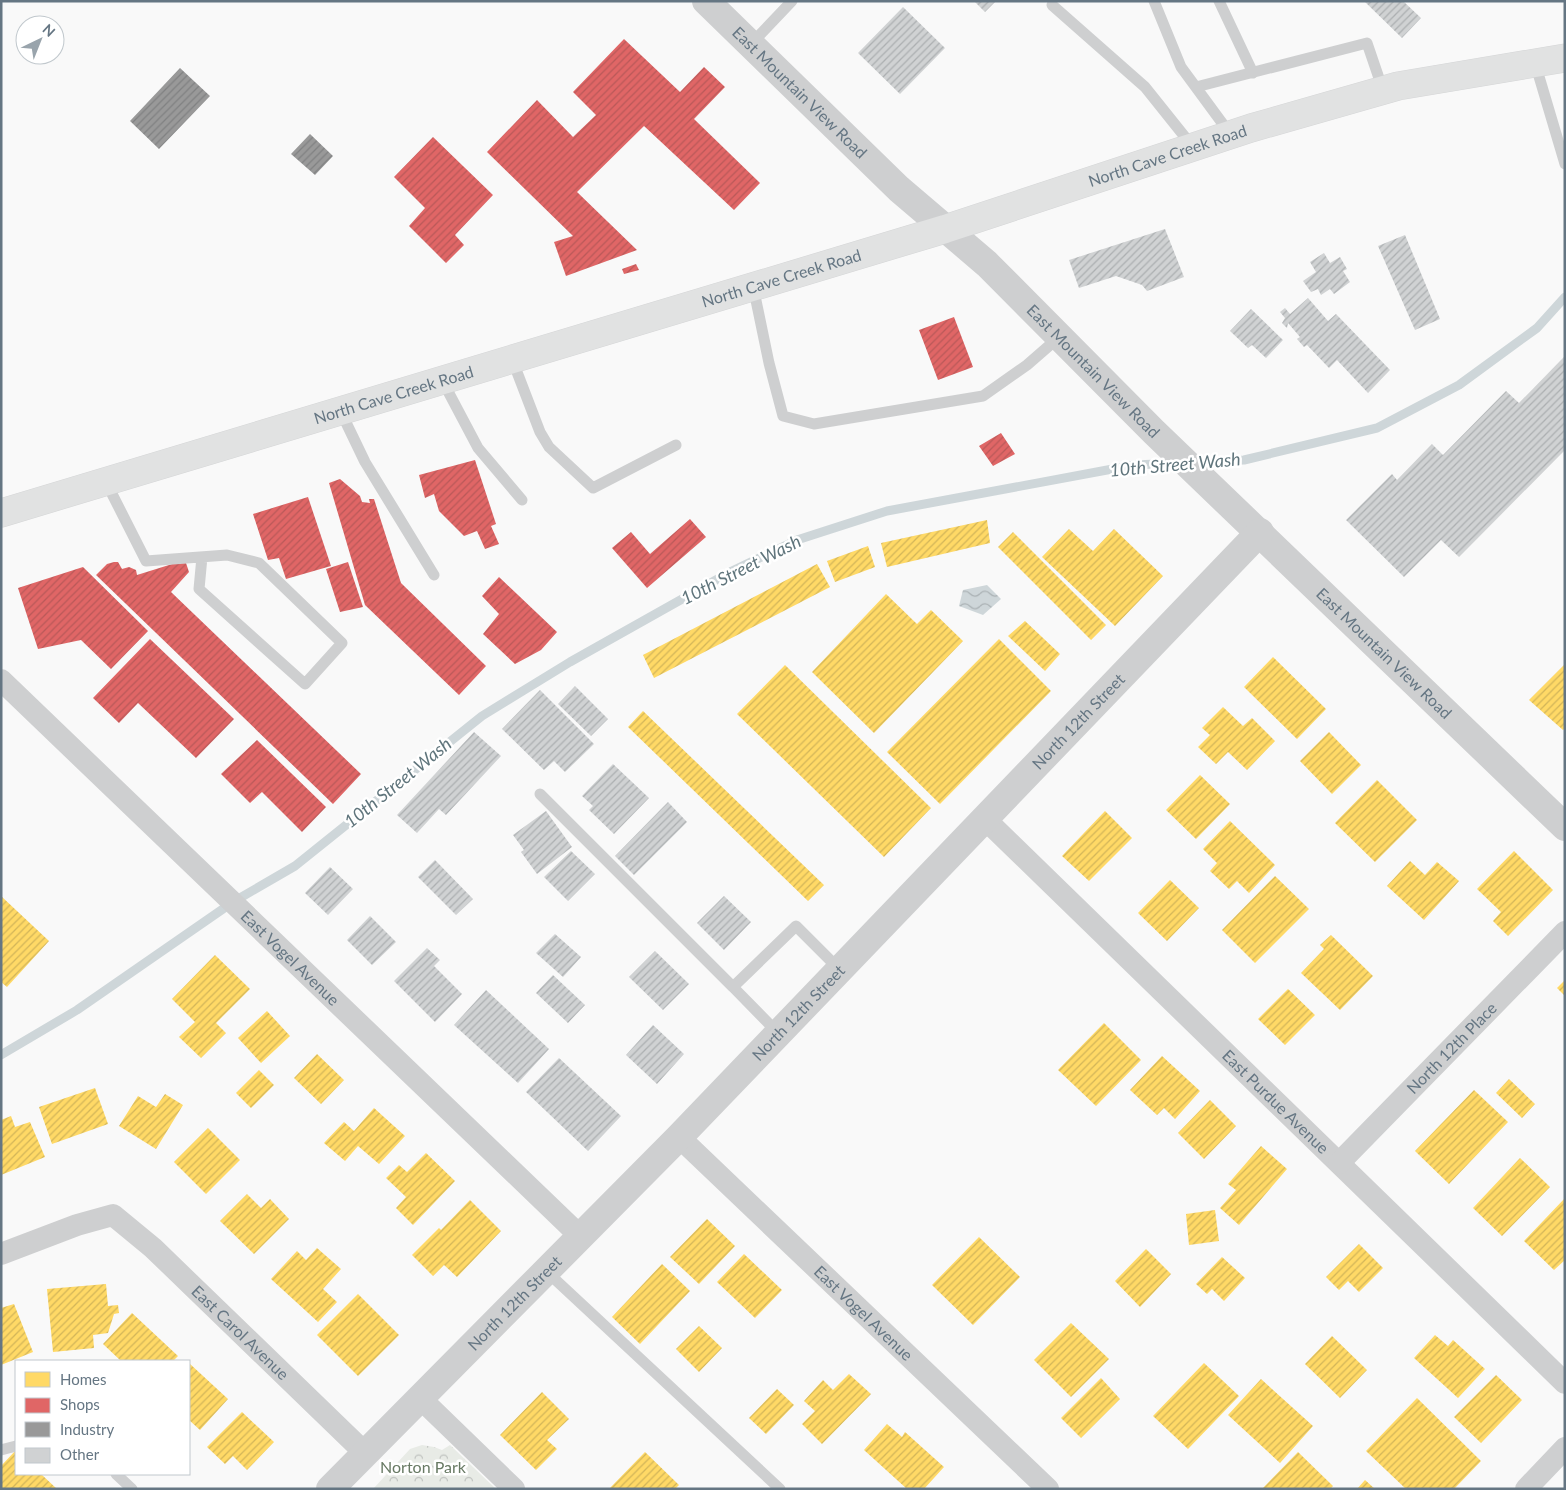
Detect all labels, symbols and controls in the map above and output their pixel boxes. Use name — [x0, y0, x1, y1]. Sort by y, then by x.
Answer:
north arrow — [15, 15, 65, 65]
text: N — [39, 20, 59, 40]
street label: East Mountain View Road — [729, 22, 871, 162]
street label: North Cave Creek Road — [1086, 120, 1249, 190]
street label: North Cave Creek Road — [699, 245, 863, 311]
street label: East Mountain View Road — [1023, 300, 1164, 441]
street label: North Cave Creek Road — [311, 361, 475, 427]
water label: 10th Street Wash — [1108, 447, 1241, 481]
water label: 10th Street Wash — [677, 529, 804, 609]
street label: East Mountain View Road — [1313, 583, 1456, 722]
street label: North 12th Street — [1028, 669, 1128, 773]
water label: 10th Street Wash — [339, 732, 455, 832]
street label: East Vogel Avenue — [237, 906, 344, 1009]
street label: North 12th Street — [748, 960, 848, 1064]
street label: North 12th Place — [1402, 998, 1500, 1097]
street label: East Purdue Avenue — [1219, 1045, 1333, 1157]
street label: North 12th Street — [463, 1251, 565, 1354]
street label: East Vogel Avenue — [811, 1261, 917, 1364]
street label: East Carol Avenue — [188, 1281, 293, 1383]
legend — [15, 1360, 190, 1475]
text: Homes — [60, 1370, 106, 1388]
text: Shops — [60, 1395, 100, 1413]
text: Industry — [60, 1420, 115, 1438]
text: Other — [60, 1445, 100, 1463]
park label: Norton Park — [380, 1457, 467, 1476]

